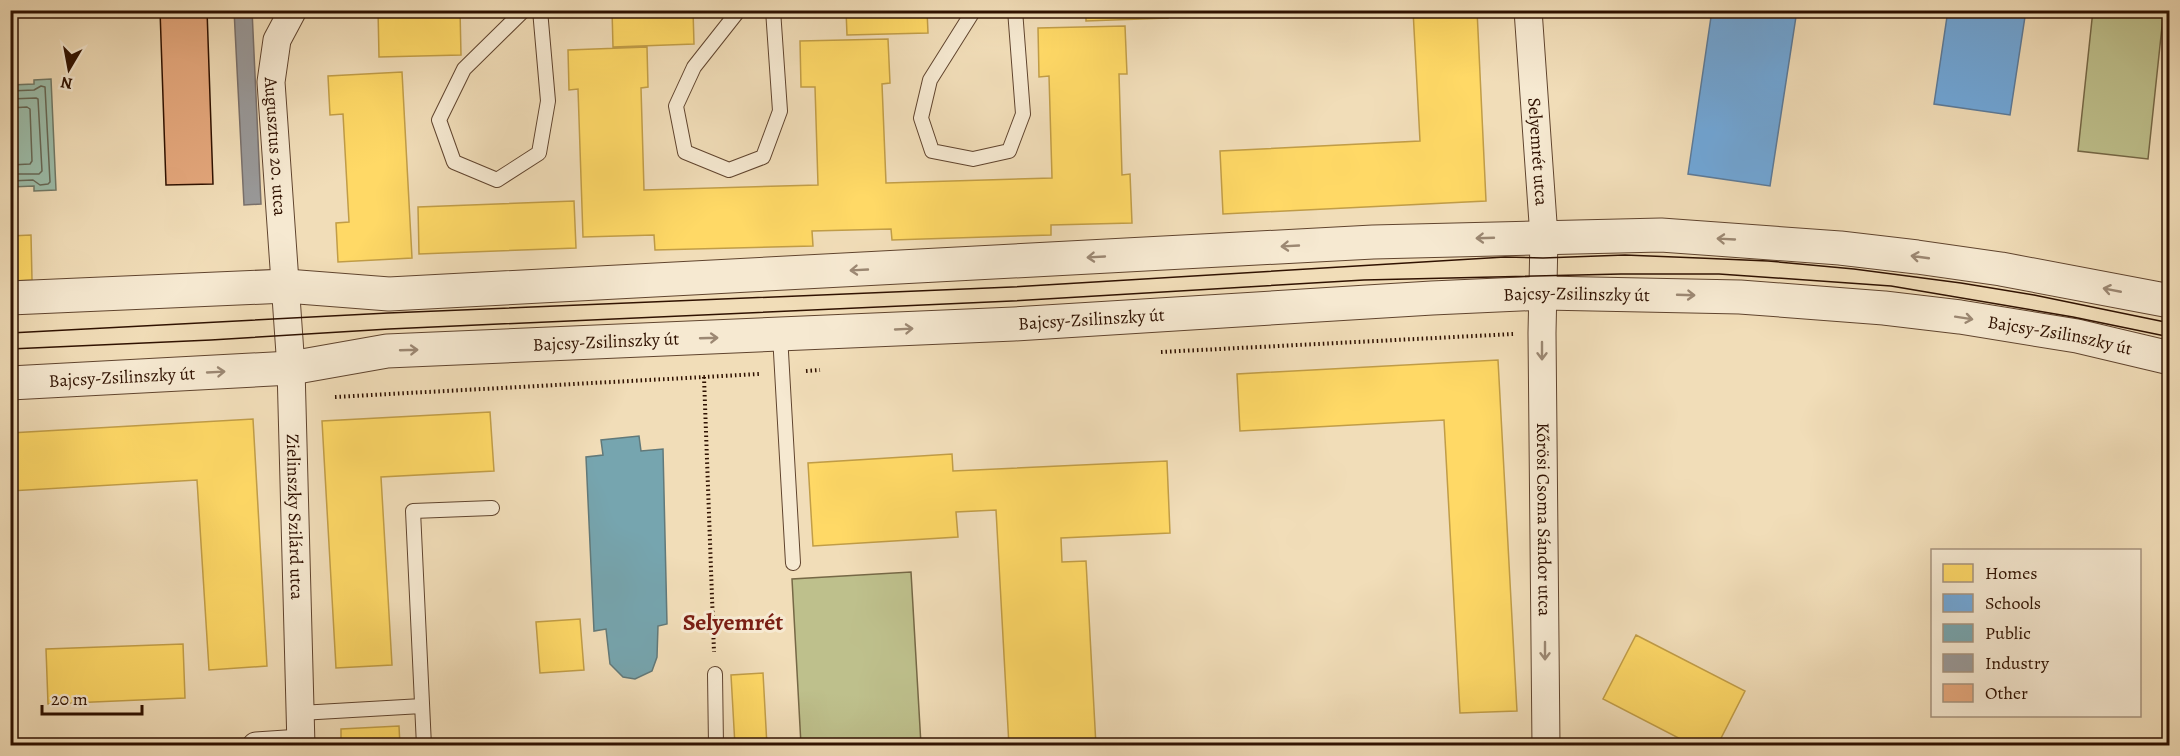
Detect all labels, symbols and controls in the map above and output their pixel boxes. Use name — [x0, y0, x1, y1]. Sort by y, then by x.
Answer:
north arrow — [39, 39, 99, 99]
text: N — [59, 71, 74, 95]
street label: Augusztus 20. utca — [259, 75, 292, 217]
street label: Selyemrét utca — [1522, 97, 1554, 207]
one-way arrow — [1476, 232, 1496, 244]
one-way arrow — [1716, 233, 1736, 244]
one-way arrow — [1281, 241, 1301, 252]
one-way arrow — [1086, 252, 1106, 263]
one-way arrow — [1911, 252, 1930, 263]
one-way arrow — [849, 264, 869, 275]
street label: Bajcsy-Zsilinszky út — [1503, 281, 1650, 307]
one-way arrow — [2103, 284, 2122, 295]
one-way arrow — [1676, 290, 1696, 301]
street label: Bajcsy-Zsilinszky út — [1017, 303, 1165, 336]
street label: Bajcsy-Zsilinszky út — [1986, 310, 2135, 361]
one-way arrow — [1954, 313, 1973, 324]
one-way arrow — [893, 324, 913, 335]
street label: Bajcsy-Zsilinszky út — [532, 326, 680, 357]
one-way arrow — [698, 332, 718, 344]
one-way arrow — [1537, 341, 1548, 361]
one-way arrow — [398, 344, 418, 355]
street label: Bajcsy-Zsilinszky út — [48, 361, 196, 393]
one-way arrow — [205, 367, 225, 378]
street label: Kőrösi Csoma Sándor utca — [1531, 422, 1557, 617]
street label: Zielinszky Szilárd utca — [281, 434, 309, 601]
legend — [1931, 549, 2141, 717]
text: Homes — [1985, 561, 2037, 585]
text: Schools — [1985, 591, 2041, 615]
district label: Selyemrét — [683, 606, 783, 638]
text: Public — [1985, 621, 2031, 645]
one-way arrow — [1539, 641, 1551, 661]
text: Industry — [1985, 651, 2050, 675]
scale bar — [42, 678, 142, 716]
text: Other — [1985, 681, 2028, 705]
text: 20 m — [51, 687, 88, 711]

